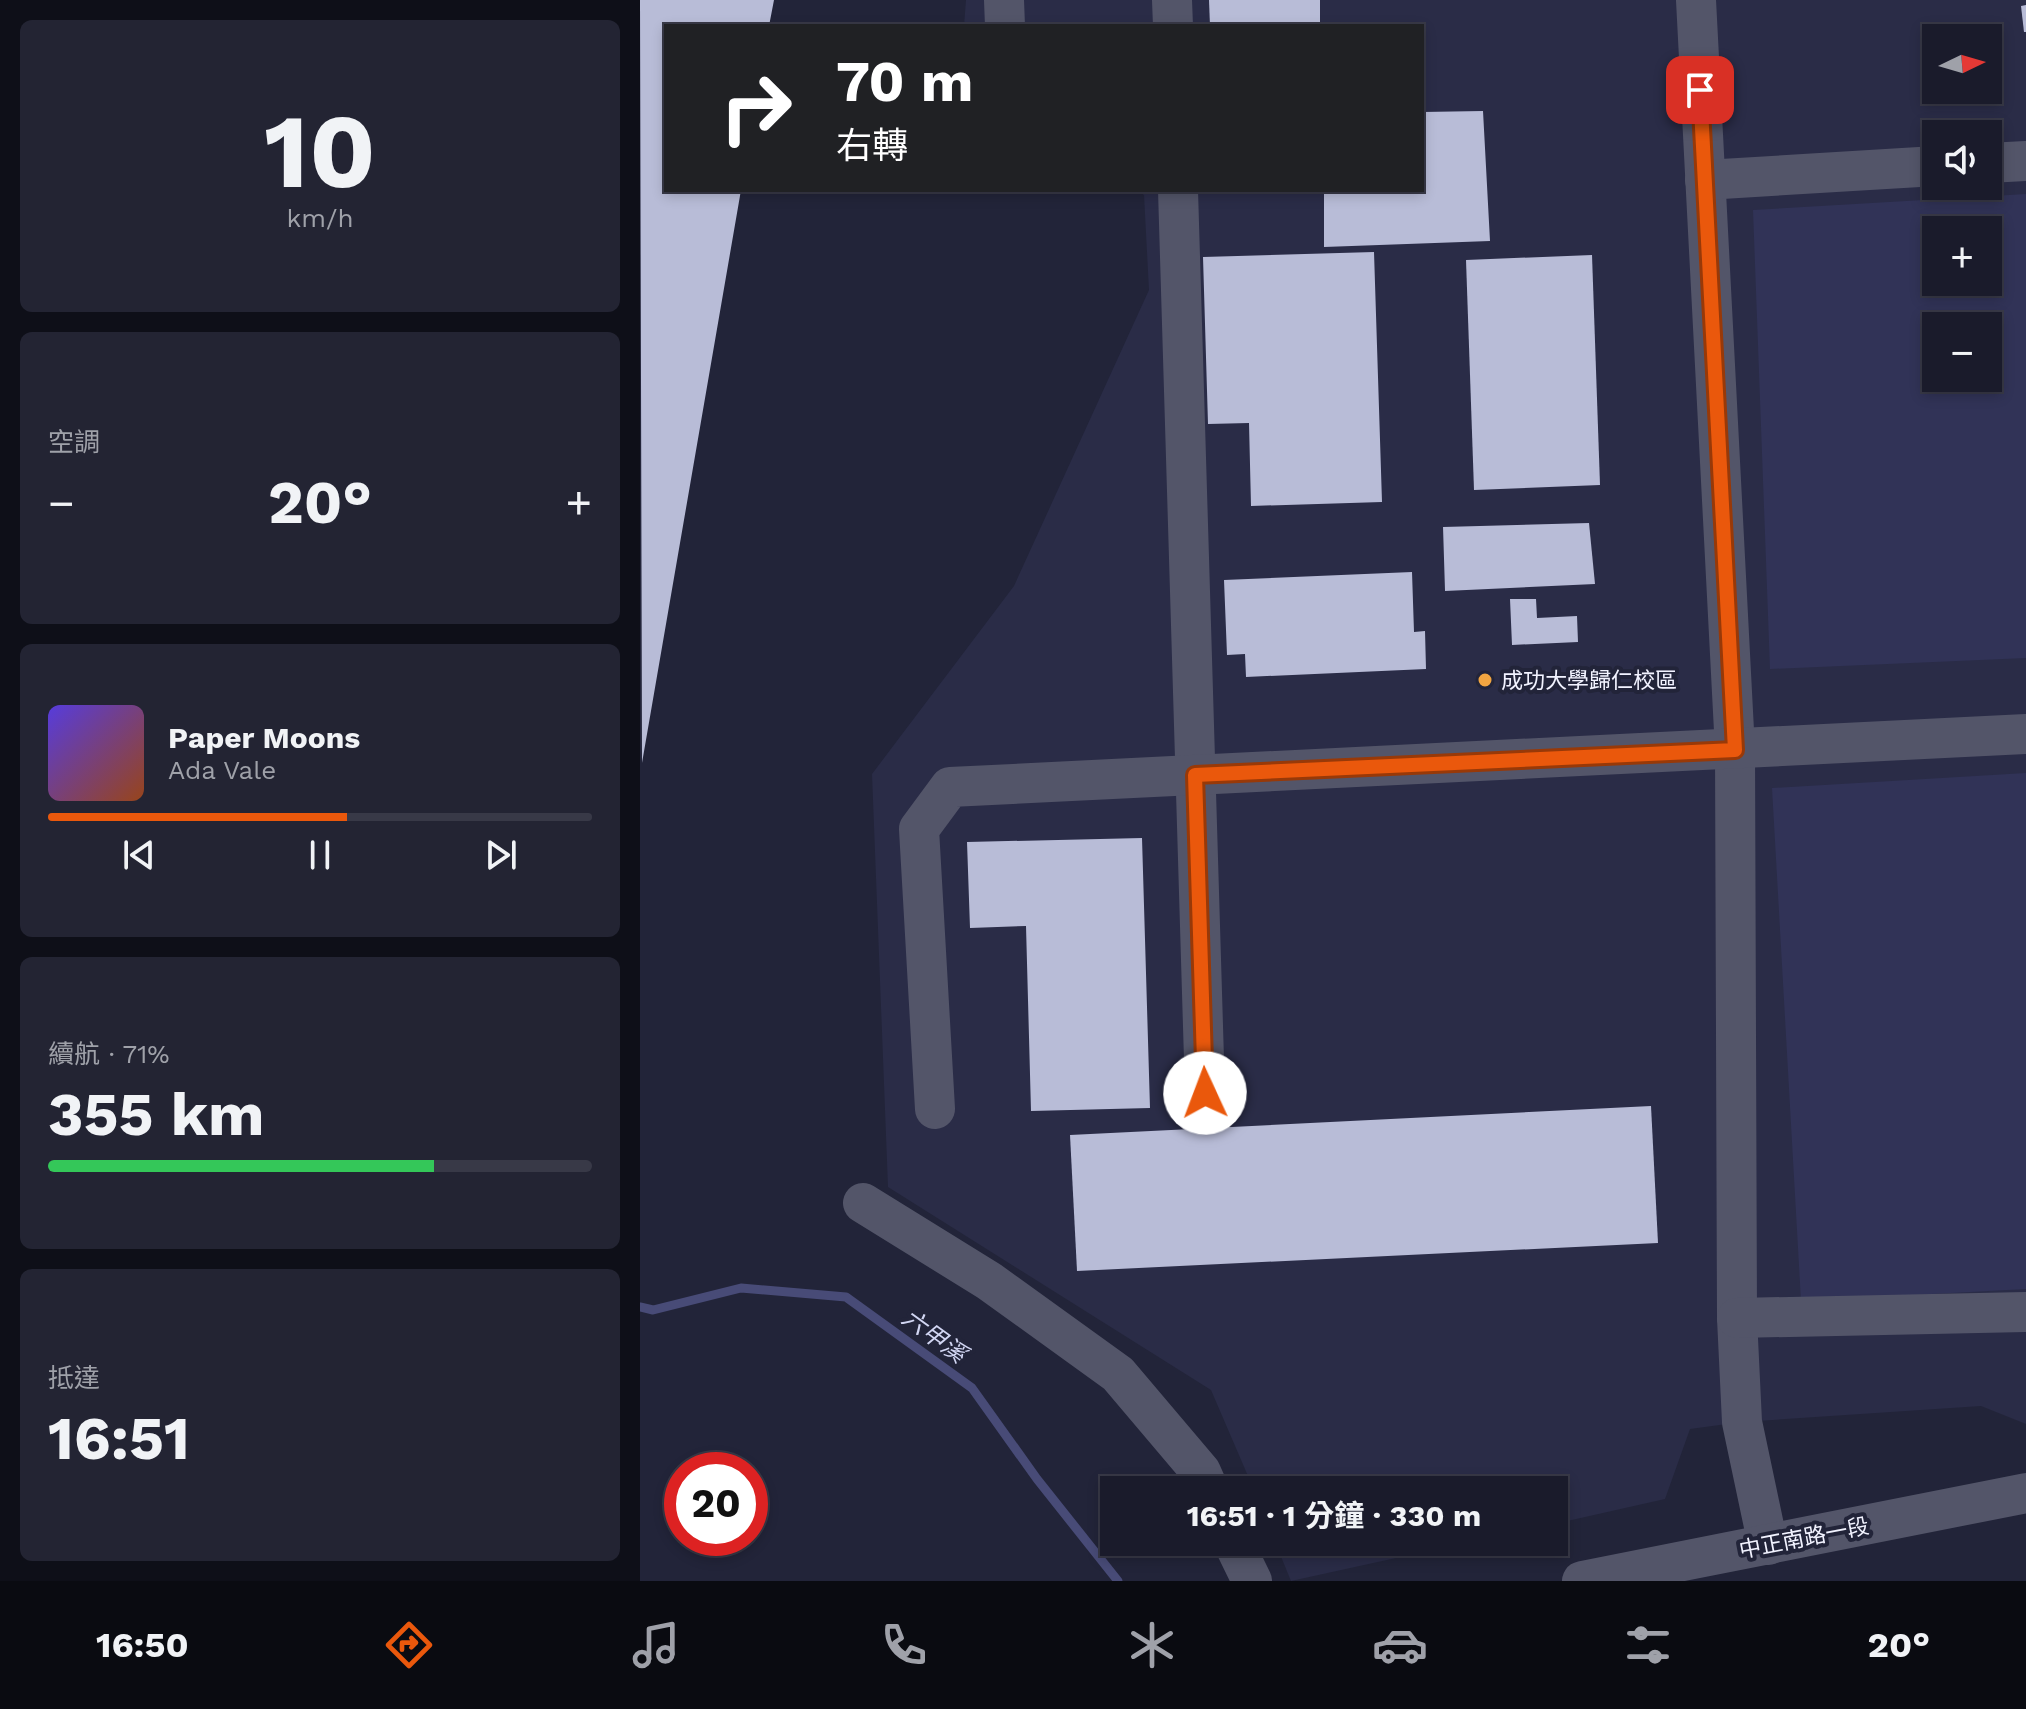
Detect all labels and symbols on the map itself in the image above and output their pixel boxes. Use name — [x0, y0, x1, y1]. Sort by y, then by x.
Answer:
north arrow — [1922, 24, 2002, 104]
pin — [1666, 56, 1734, 124]
place label: 成功大學歸仁校區 — [1501, 668, 1677, 693]
marker: 成功大學歸仁校區 — [1476, 671, 1494, 689]
position arrow — [1163, 1051, 1247, 1135]
water label: 六甲溪 — [897, 1304, 974, 1370]
speed limit sign: 20 — [664, 1452, 768, 1556]
street label: 中正南路一段 — [1737, 1513, 1871, 1563]

